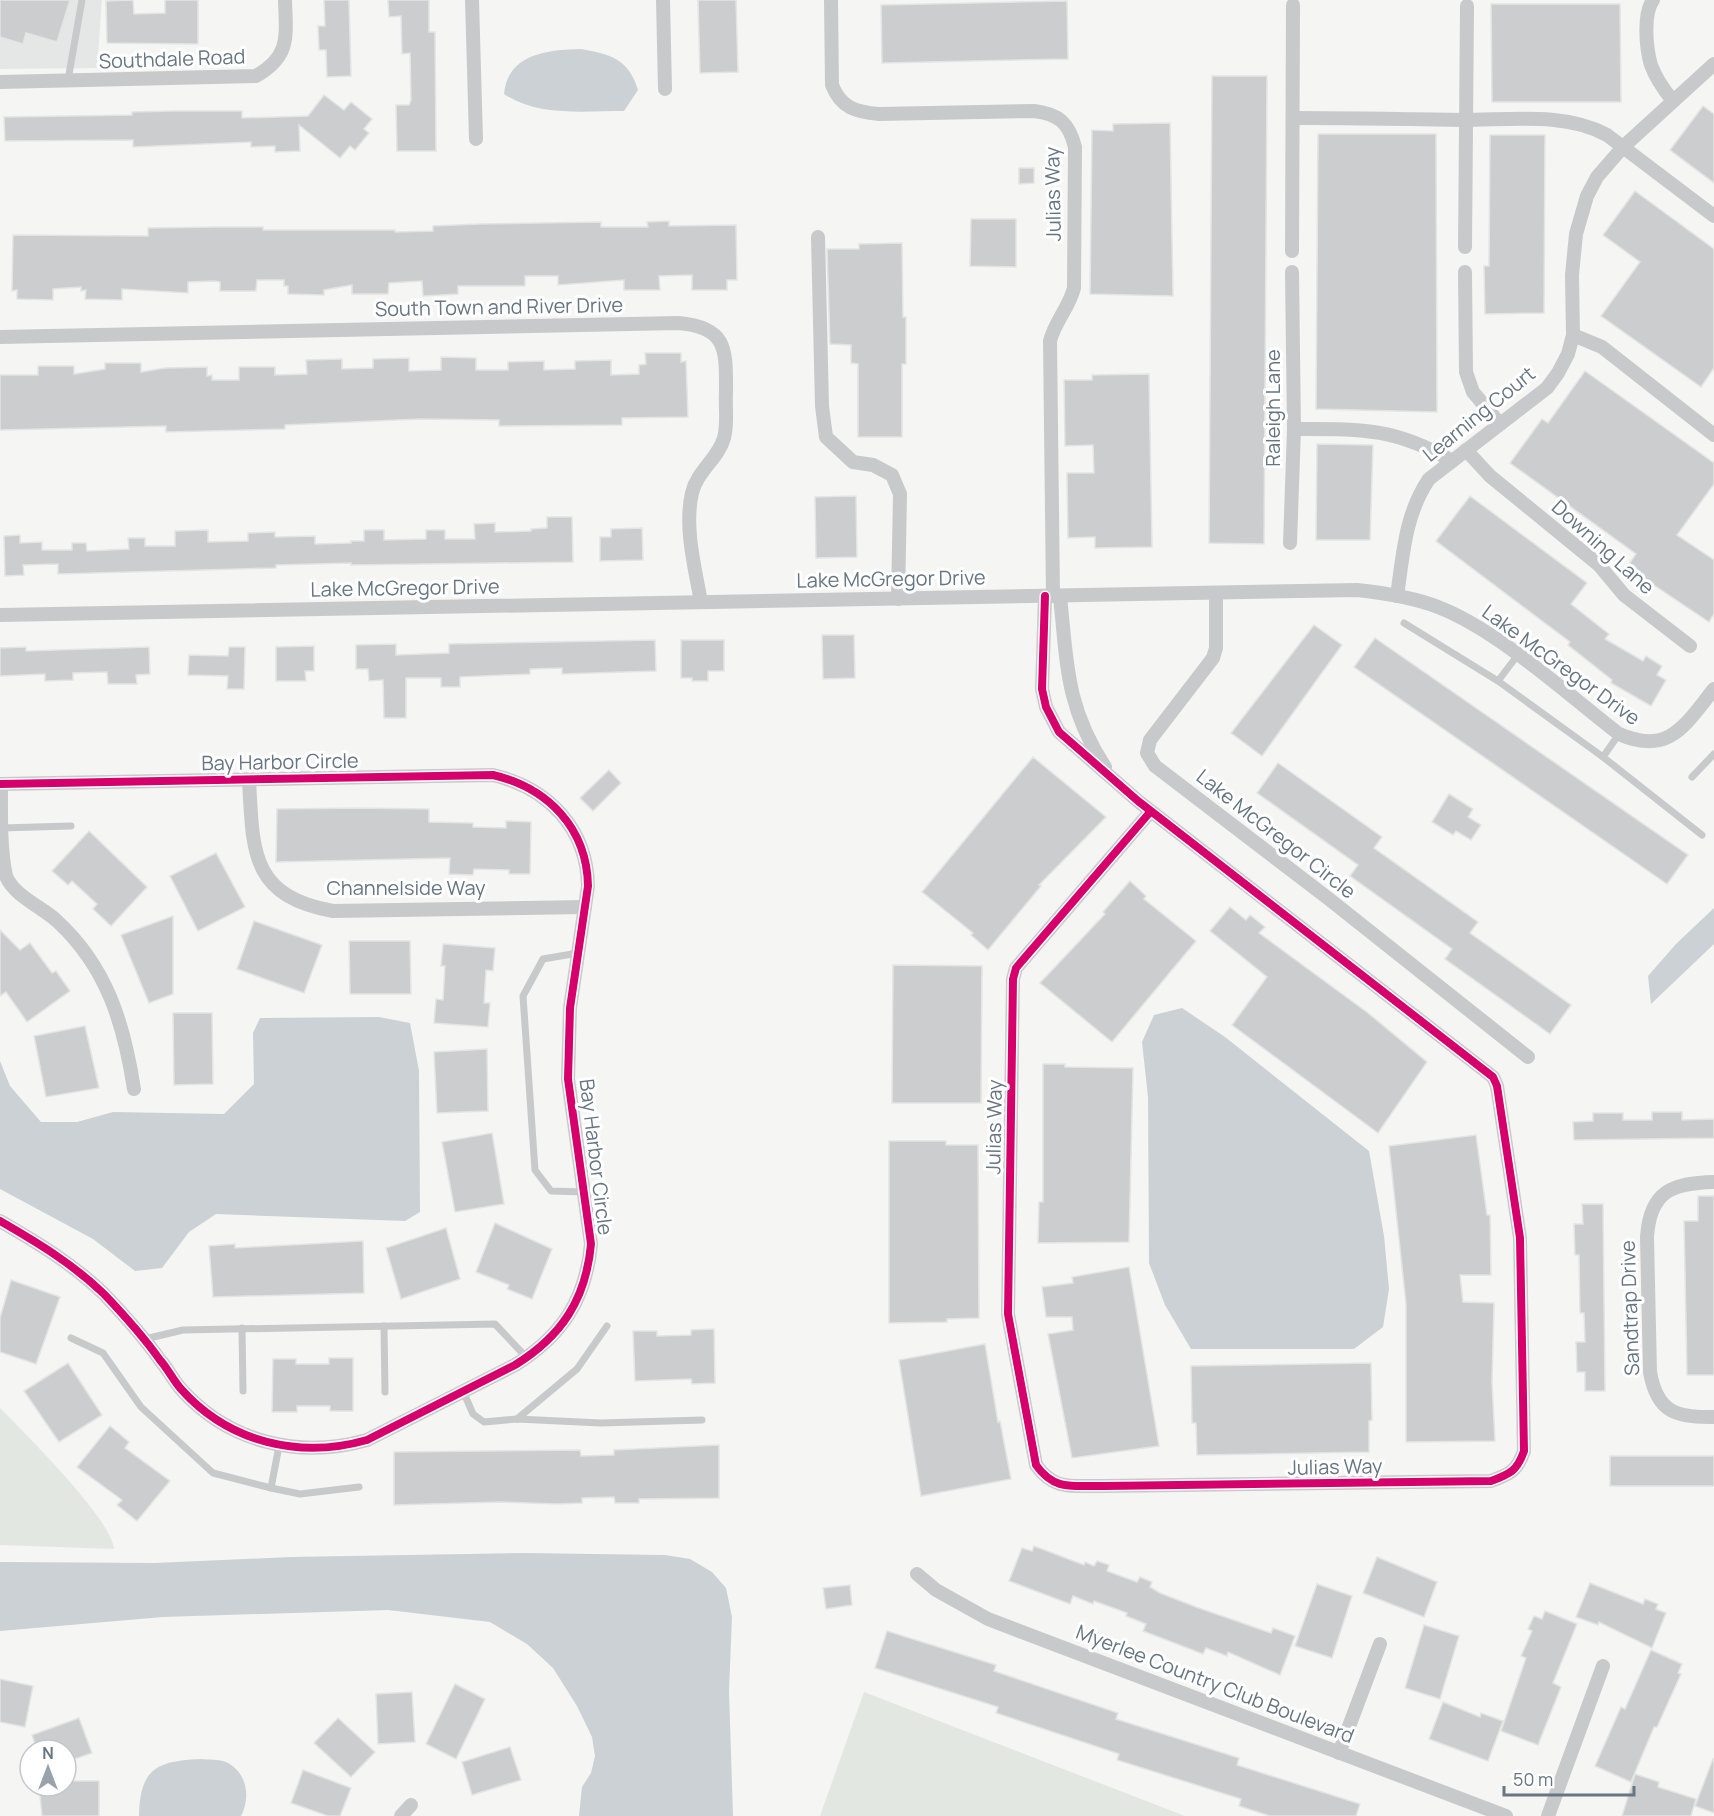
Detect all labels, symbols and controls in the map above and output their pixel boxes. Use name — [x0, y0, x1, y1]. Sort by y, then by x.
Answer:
street label: Southdale Road — [98, 42, 246, 75]
street label: Julias Way — [1038, 146, 1067, 242]
street label: South Town and River Drive — [375, 291, 623, 322]
street label: Raleigh Lane — [1259, 349, 1286, 467]
street label: Learning Court — [1417, 360, 1541, 467]
street label: Downing Lane — [1546, 493, 1660, 600]
street label: Lake McGregor Drive — [796, 563, 986, 594]
street label: Lake McGregor Drive — [310, 572, 500, 603]
street label: Lake McGregor Drive — [1477, 598, 1646, 731]
street label: Bay Harbor Circle — [201, 747, 359, 776]
street label: Lake McGregor Circle — [1191, 763, 1362, 904]
street label: Channelside Way — [327, 874, 486, 901]
street label: Bay Harbor Circle — [574, 1077, 619, 1237]
street label: Julias Way — [979, 1079, 1008, 1175]
street label: Sandtrap Drive — [1614, 1240, 1645, 1376]
street label: Julias Way — [1287, 1452, 1383, 1481]
street label: Myerlee Country Club Boulevard — [1072, 1618, 1358, 1749]
north arrow — [18, 1738, 78, 1798]
text: N — [42, 1742, 54, 1764]
scale bar — [1504, 1759, 1634, 1797]
text: 50 m — [1513, 1767, 1553, 1791]

